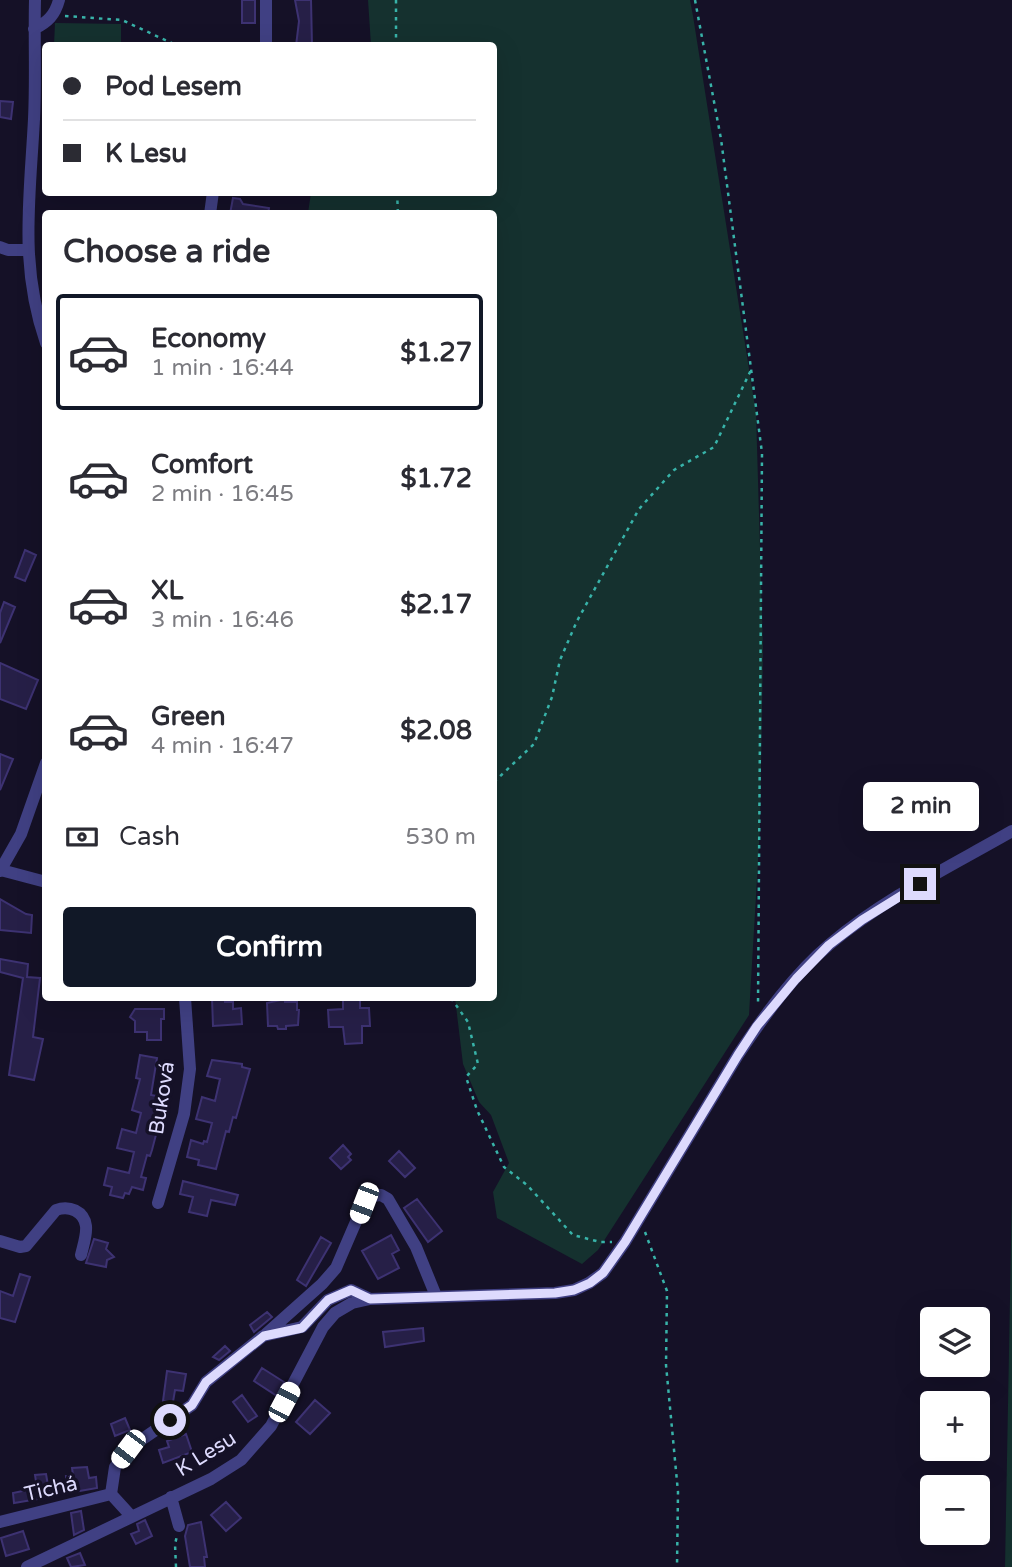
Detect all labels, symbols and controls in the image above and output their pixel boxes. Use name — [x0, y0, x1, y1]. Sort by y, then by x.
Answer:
text: Pod Lesem — [105, 71, 242, 102]
text: K Lesu — [105, 138, 187, 169]
text: Choose a ride — [63, 233, 270, 271]
icon: car — [67, 321, 130, 384]
text: Economy — [151, 323, 266, 354]
text: $1.27 — [400, 337, 472, 368]
text: 1 min · 16:44 — [151, 354, 294, 382]
icon: car — [67, 447, 130, 510]
text: Comfort — [151, 449, 253, 480]
text: $1.72 — [400, 463, 472, 494]
text: 2 min · 16:45 — [151, 480, 294, 508]
icon: car — [67, 573, 130, 636]
text: XL — [151, 575, 183, 606]
text: $2.17 — [400, 589, 472, 620]
text: 3 min · 16:46 — [151, 606, 294, 634]
icon: car — [67, 699, 130, 762]
text: Green — [151, 701, 226, 732]
text: $2.08 — [400, 715, 472, 746]
text: 4 min · 16:47 — [151, 732, 294, 760]
callout: 2 min — [862, 782, 978, 832]
text: 2 min — [890, 792, 952, 820]
icon: cash — [63, 818, 101, 856]
text: Cash — [119, 821, 180, 852]
text: 530 m — [406, 823, 476, 851]
route end — [904, 868, 936, 900]
button: Confirm — [63, 907, 476, 987]
street label: Buková — [144, 1060, 180, 1136]
car — [347, 1180, 382, 1226]
map controls — [920, 1307, 990, 1545]
button: layers — [920, 1307, 990, 1377]
car — [265, 1379, 304, 1425]
button: + — [920, 1391, 990, 1461]
route start — [154, 1404, 186, 1436]
car — [107, 1426, 150, 1472]
street label: K Lesu — [171, 1426, 241, 1482]
street label: Tichá — [22, 1471, 80, 1507]
button: − — [920, 1475, 990, 1545]

